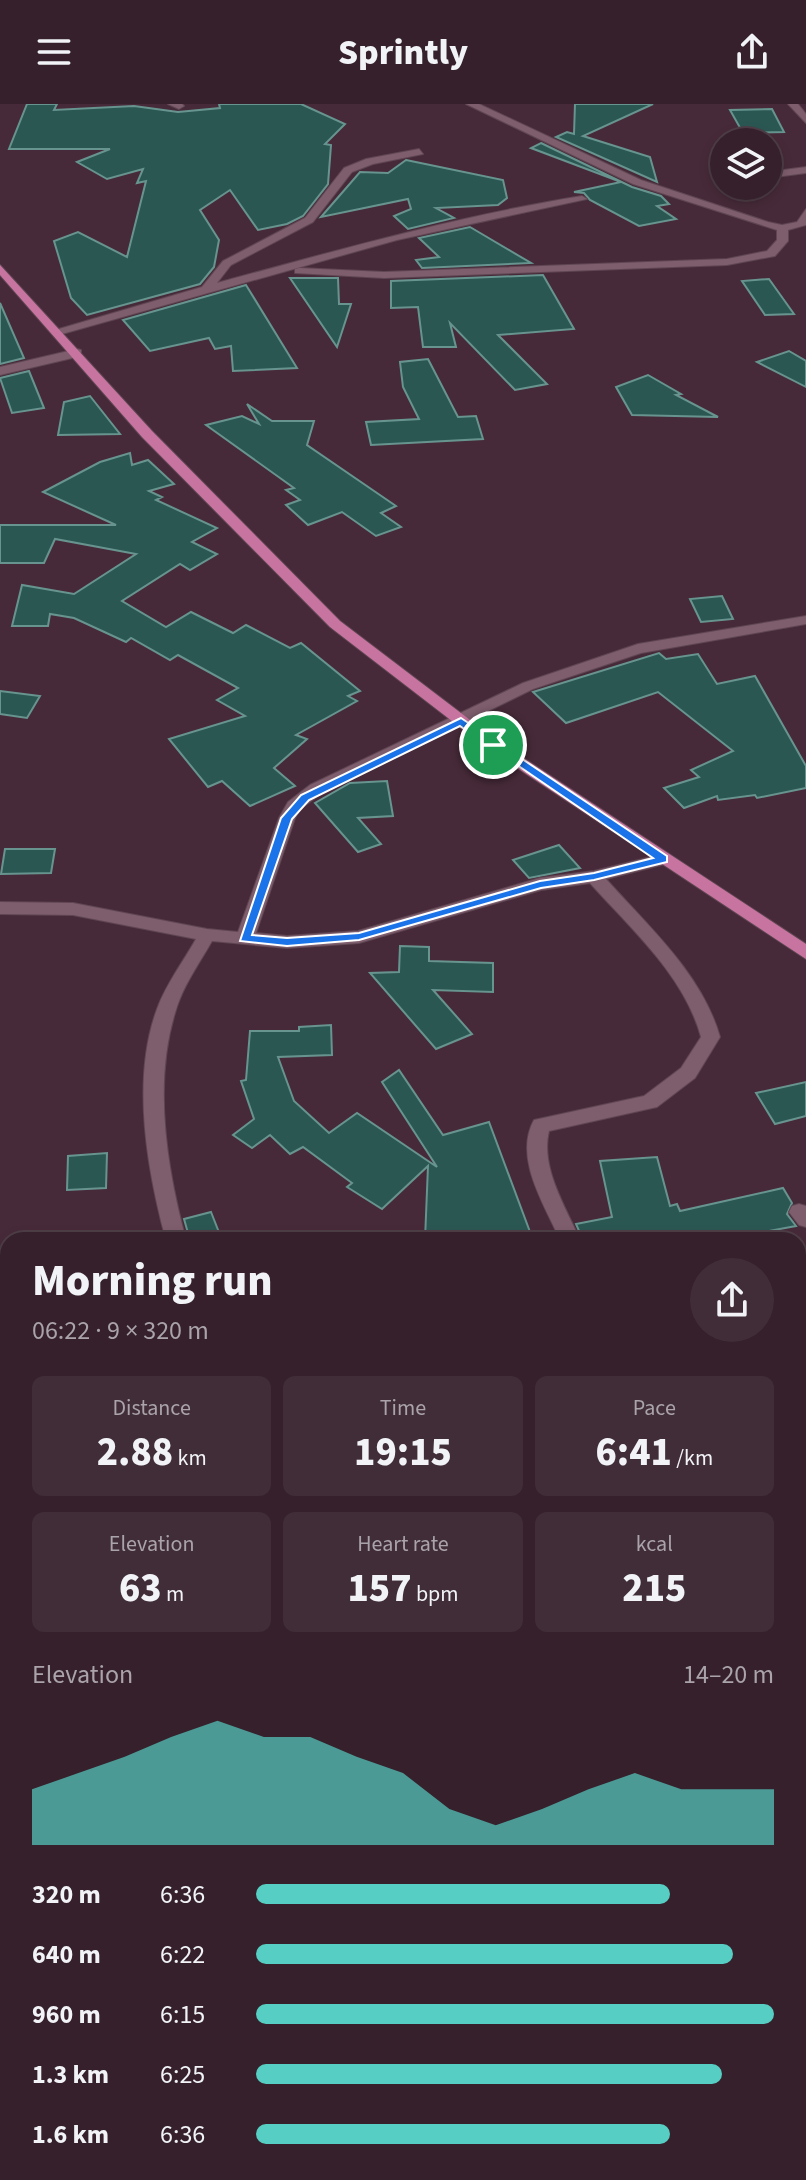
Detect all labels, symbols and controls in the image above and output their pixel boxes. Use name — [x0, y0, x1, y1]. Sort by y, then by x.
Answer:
text: Sprintly — [338, 27, 468, 78]
icon: menu — [32, 30, 76, 74]
icon: share — [730, 30, 774, 74]
map controls — [710, 128, 782, 200]
button: layers — [710, 128, 782, 200]
pin — [459, 711, 527, 779]
icon: arrive — [471, 723, 515, 767]
text: Morning run — [32, 1250, 273, 1313]
button: share — [690, 1258, 774, 1342]
text: 06:22 · 9 × 320 m — [32, 1312, 209, 1349]
text: Distance — [113, 1392, 191, 1424]
text: Time — [380, 1392, 426, 1424]
text: Pace — [633, 1392, 676, 1424]
text: 2.88 — [97, 1424, 173, 1481]
text: 19:15 — [354, 1424, 452, 1481]
text: 6:41 — [595, 1424, 672, 1481]
text: km — [173, 1442, 207, 1474]
text: /km — [672, 1442, 713, 1474]
text: Elevation — [109, 1528, 195, 1560]
text: Heart rate — [357, 1528, 449, 1560]
text: kcal — [636, 1528, 673, 1560]
text: 63 — [119, 1560, 162, 1617]
text: 157 — [347, 1560, 412, 1617]
text: 215 — [622, 1560, 686, 1617]
text: m — [162, 1578, 184, 1610]
text: bpm — [412, 1578, 459, 1610]
text: Elevation — [32, 1656, 133, 1693]
text: 14–20 m — [683, 1656, 774, 1693]
text: 320 m — [32, 1876, 101, 1913]
text: 6:36 — [160, 1876, 205, 1913]
text: 640 m — [32, 1936, 101, 1973]
text: 6:22 — [160, 1936, 205, 1973]
text: 960 m — [32, 1996, 101, 2033]
text: 6:15 — [160, 1996, 205, 2033]
text: 1.3 km — [32, 2056, 109, 2093]
text: 6:25 — [160, 2056, 205, 2093]
text: 1.6 km — [32, 2116, 109, 2153]
text: 6:36 — [160, 2116, 205, 2153]

